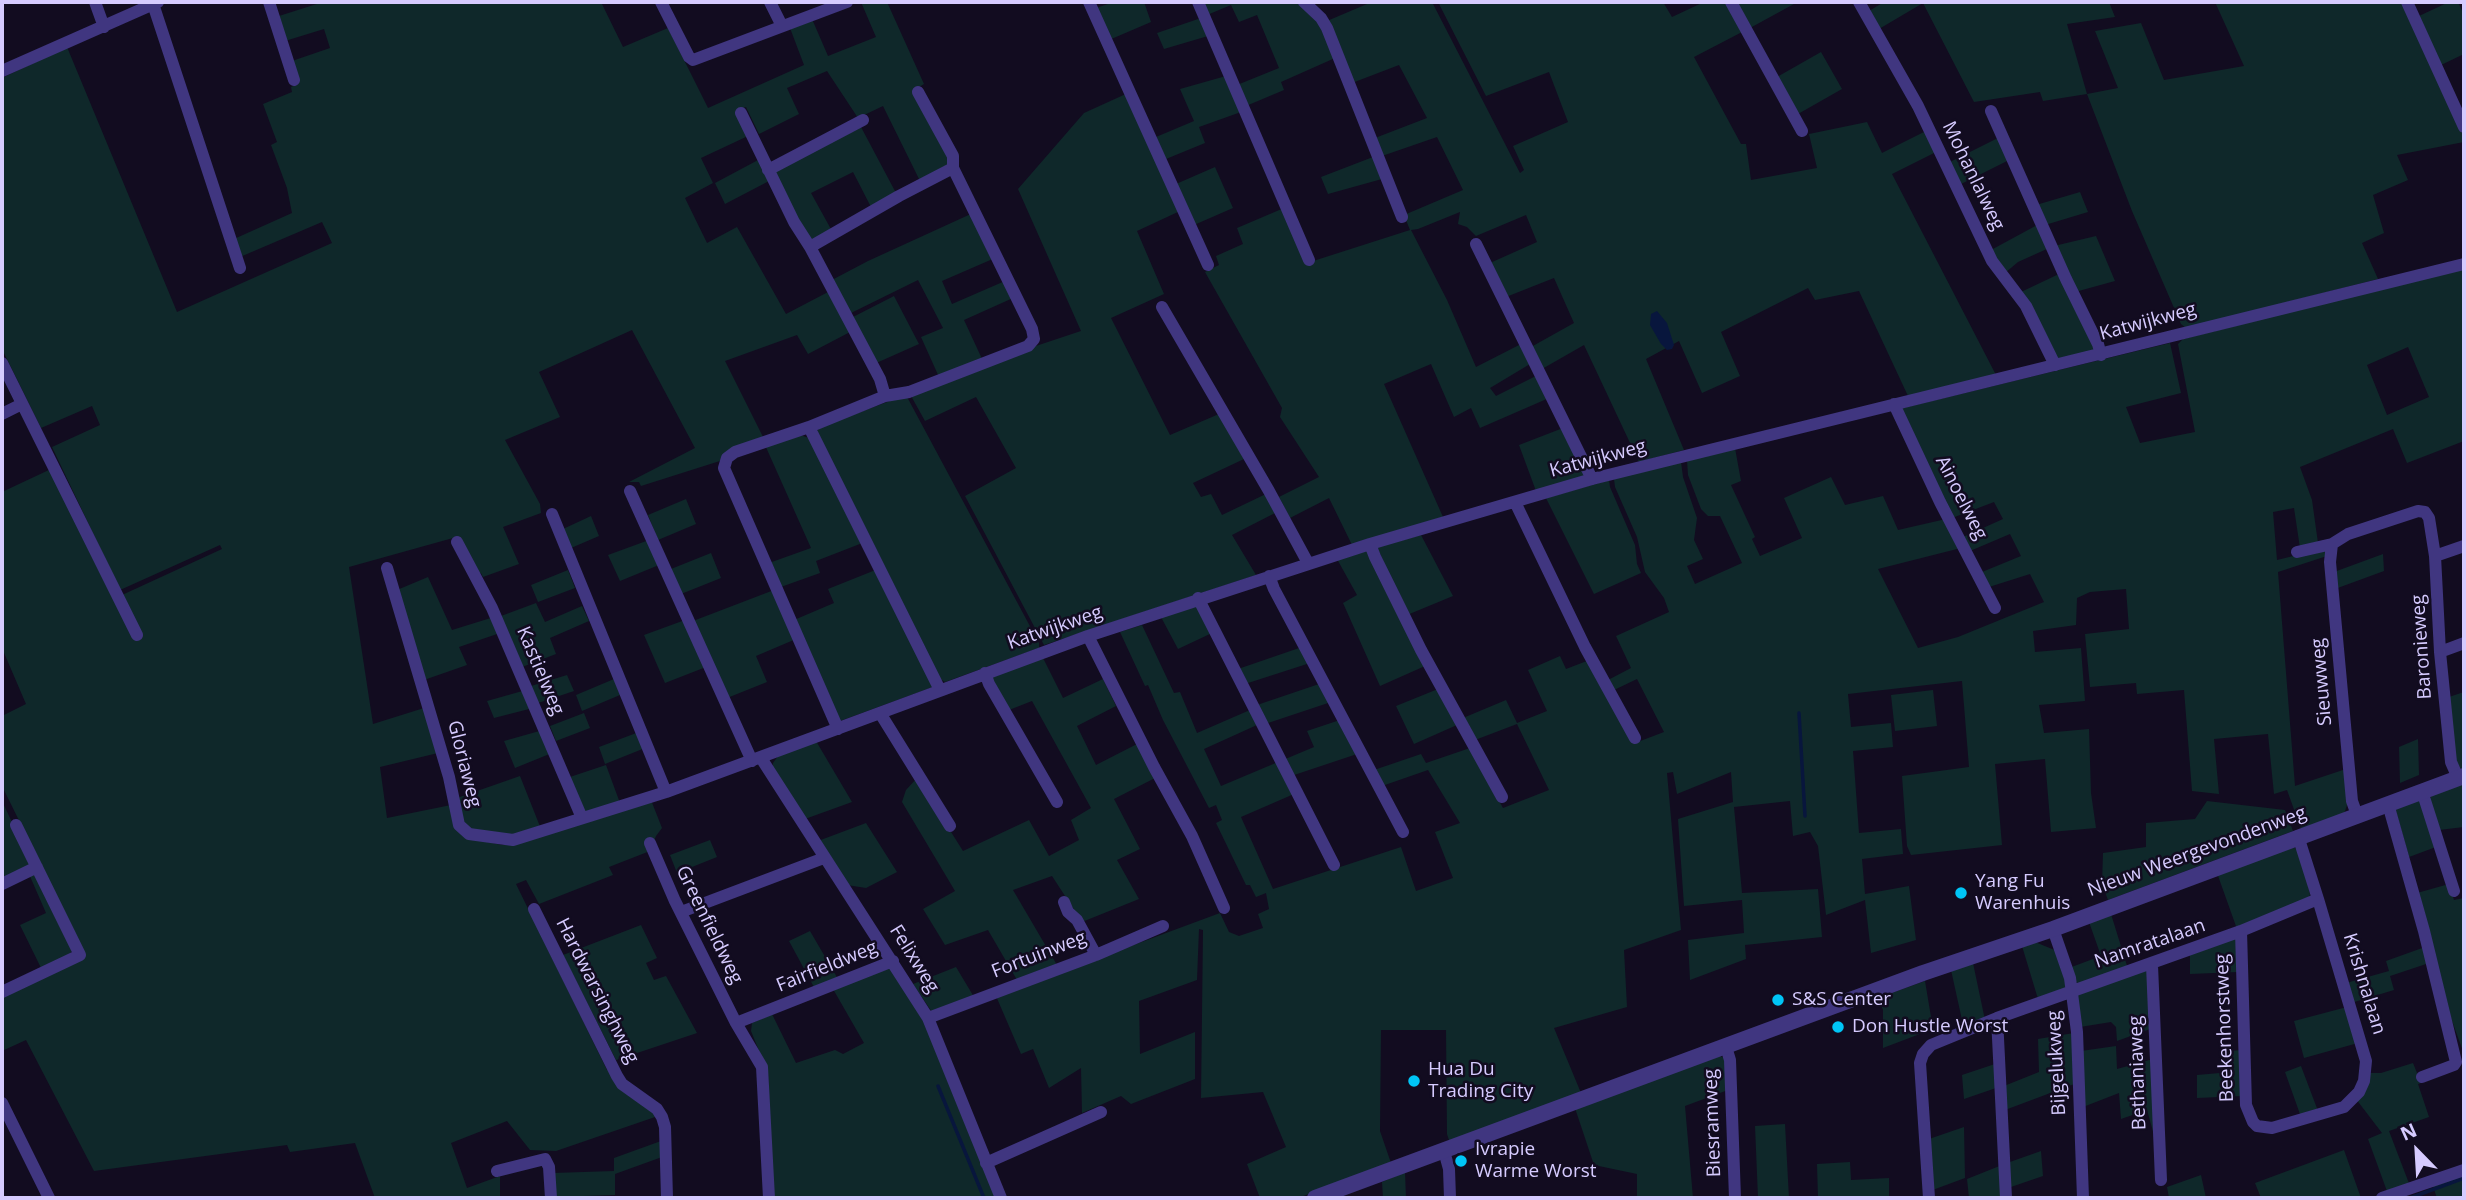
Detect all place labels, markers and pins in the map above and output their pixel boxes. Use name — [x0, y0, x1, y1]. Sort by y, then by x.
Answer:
place label: Yang Fu Warenhuis — [1975, 871, 2070, 915]
marker: Yang Fu Warenhuis — [1953, 885, 1969, 901]
place label: S&S Center — [1792, 989, 1891, 1011]
marker: S&S Center — [1770, 992, 1786, 1008]
place label: Don Hustle Worst — [1852, 1016, 2008, 1038]
marker: Don Hustle Worst — [1830, 1019, 1846, 1035]
place label: Hua Du Trading City — [1428, 1059, 1533, 1103]
marker: Hua Du Trading City — [1406, 1073, 1422, 1089]
place label: Ivrapie Warme Worst — [1475, 1139, 1597, 1183]
marker: Ivrapie Warme Worst — [1453, 1153, 1469, 1169]

